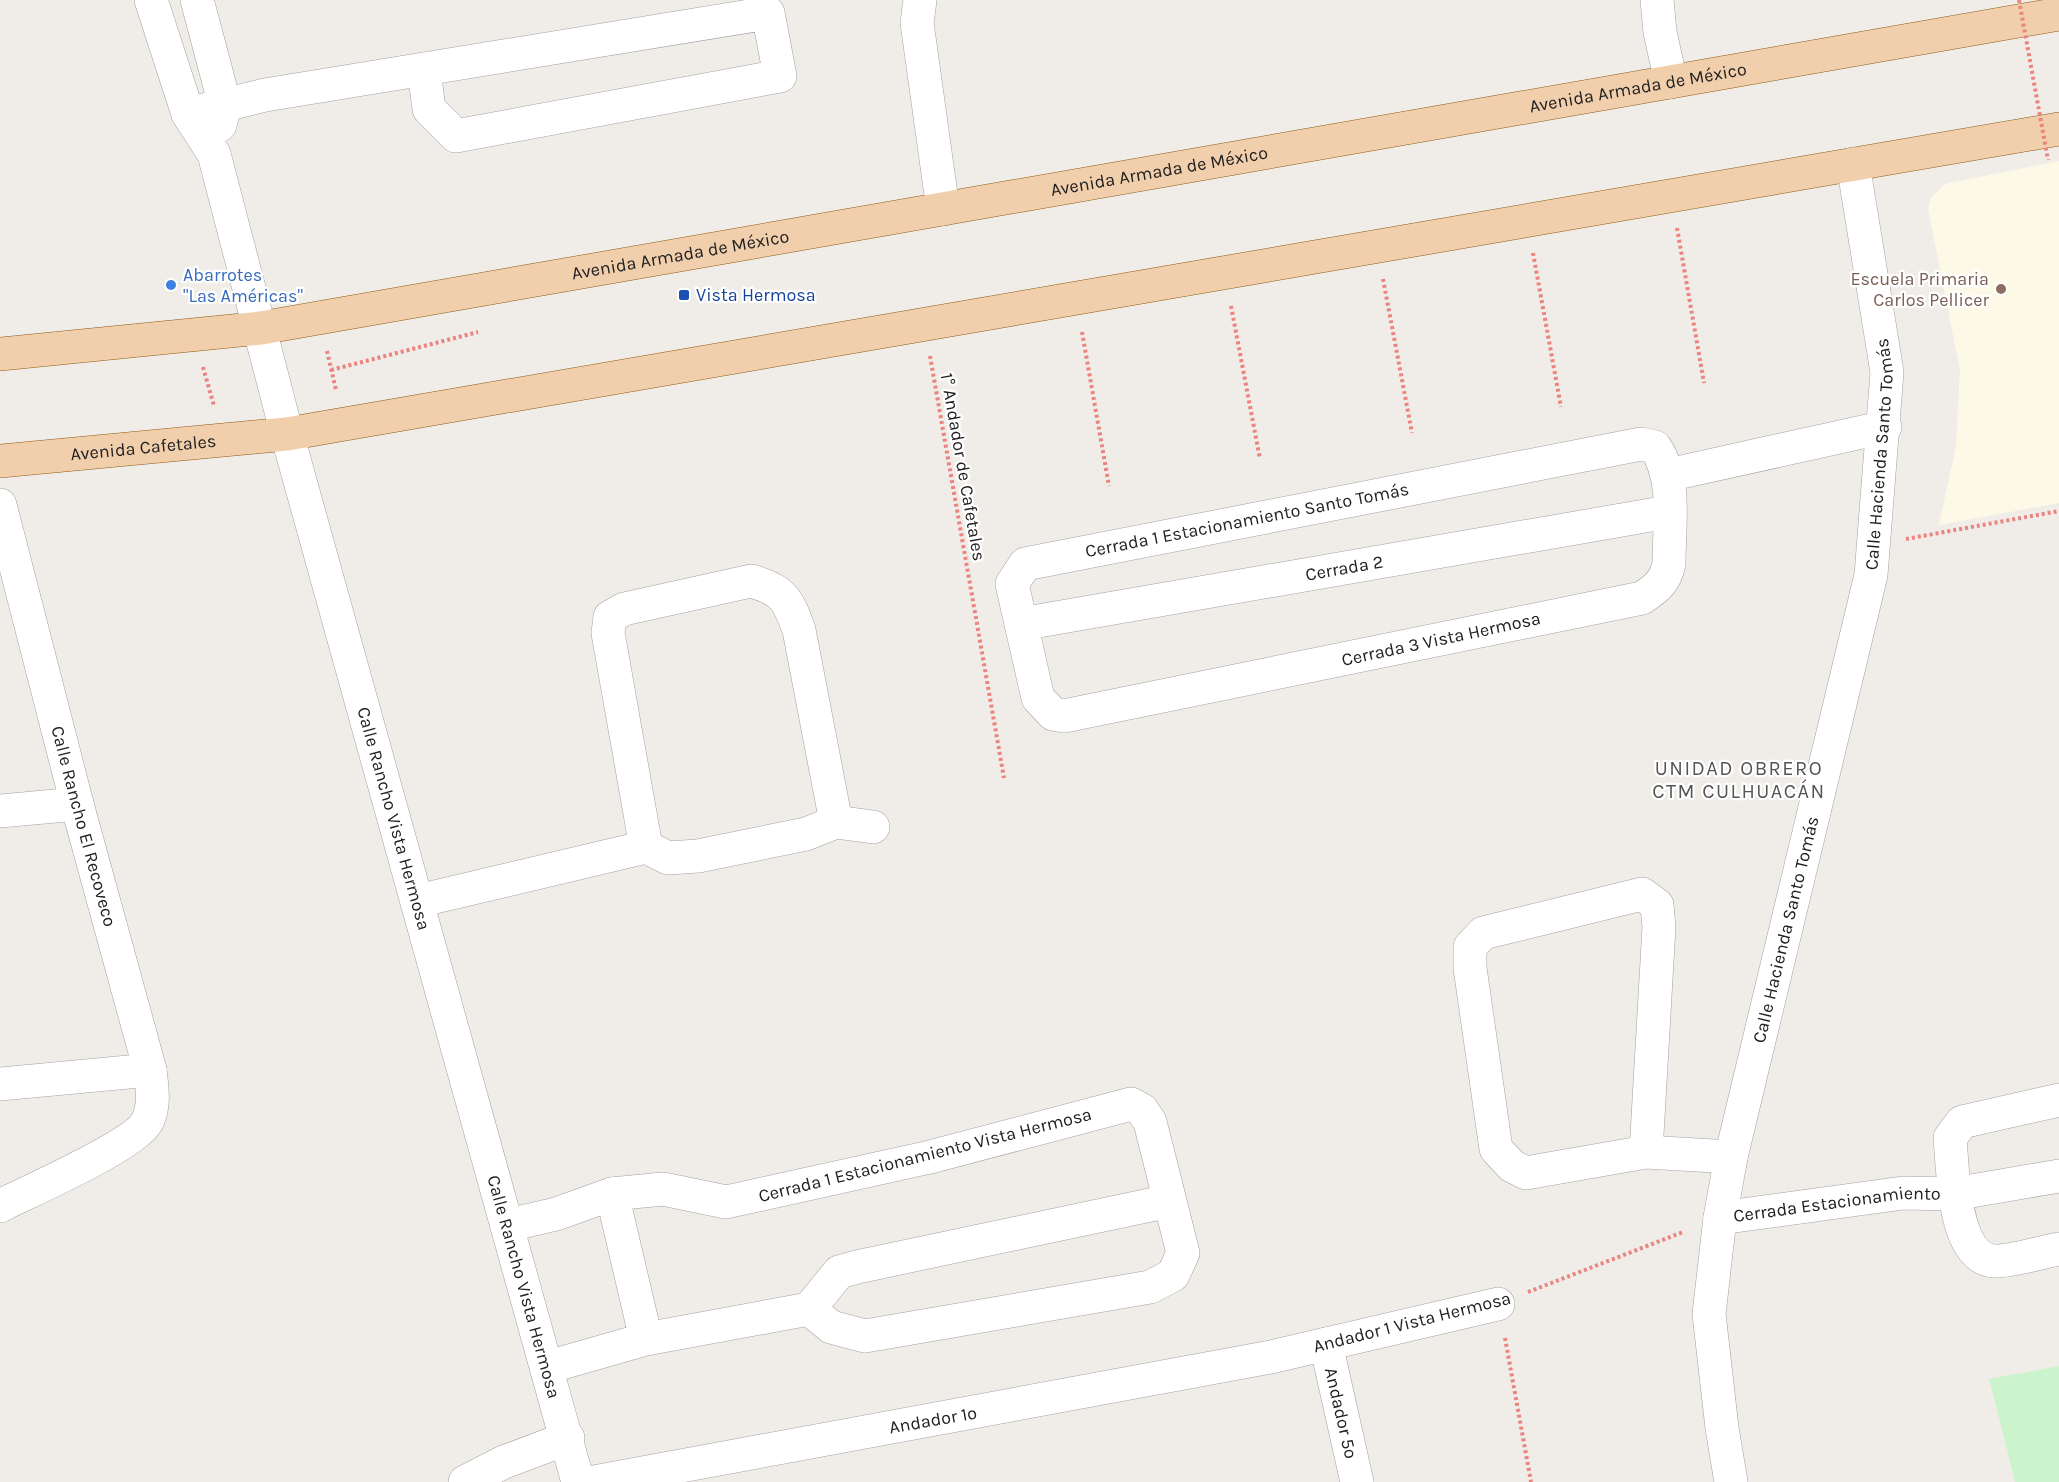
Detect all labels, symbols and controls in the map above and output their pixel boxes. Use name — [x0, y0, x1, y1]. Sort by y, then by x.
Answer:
street label: Avenida Armada de México — [1527, 58, 1748, 117]
street label: Avenida Armada de México — [1049, 141, 1270, 201]
street label: Avenida Armada de México — [570, 225, 791, 285]
place label: Abarrotes "Las Américas" — [183, 264, 303, 307]
place label: Escuela Primaria Carlos Pellicer — [1850, 268, 1989, 311]
marker: Abarrotes "Las Américas" — [164, 278, 178, 292]
marker: Escuela Primaria Carlos Pellicer — [1994, 282, 2008, 296]
place label: Vista Hermosa — [696, 284, 816, 306]
marker: Vista Hermosa — [677, 288, 691, 302]
street label: Calle Hacienda Santo Tomás — [1860, 337, 1898, 571]
street label: 1° Andador de Cafetales — [936, 371, 990, 563]
street label: Avenida Cafetales — [70, 430, 217, 465]
street label: Cerrada 1 Estacionamiento Santo Tomás — [1083, 478, 1411, 562]
street label: Cerrada 2 — [1304, 551, 1385, 586]
street label: Cerrada 3 Vista Hermosa — [1340, 607, 1542, 671]
street label: Calle Rancho Vista Hermosa — [352, 705, 435, 933]
street label: Calle Rancho El Recoveco — [46, 724, 121, 929]
district label: UNIDAD OBRERO CTM CULHUACÁN — [1652, 757, 1826, 803]
street label: Calle Hacienda Santo Tomás — [1748, 814, 1824, 1045]
street label: Cerrada 1 Estacionamiento Vista Hermosa — [756, 1103, 1094, 1207]
street label: Calle Rancho Vista Hermosa — [482, 1173, 565, 1401]
street label: Cerrada Estacionamiento — [1732, 1182, 1941, 1227]
street label: Andador 1 Vista Hermosa — [1311, 1287, 1513, 1357]
street label: Andador 5º — [1320, 1365, 1362, 1461]
street label: Andador 1º — [887, 1401, 979, 1439]

